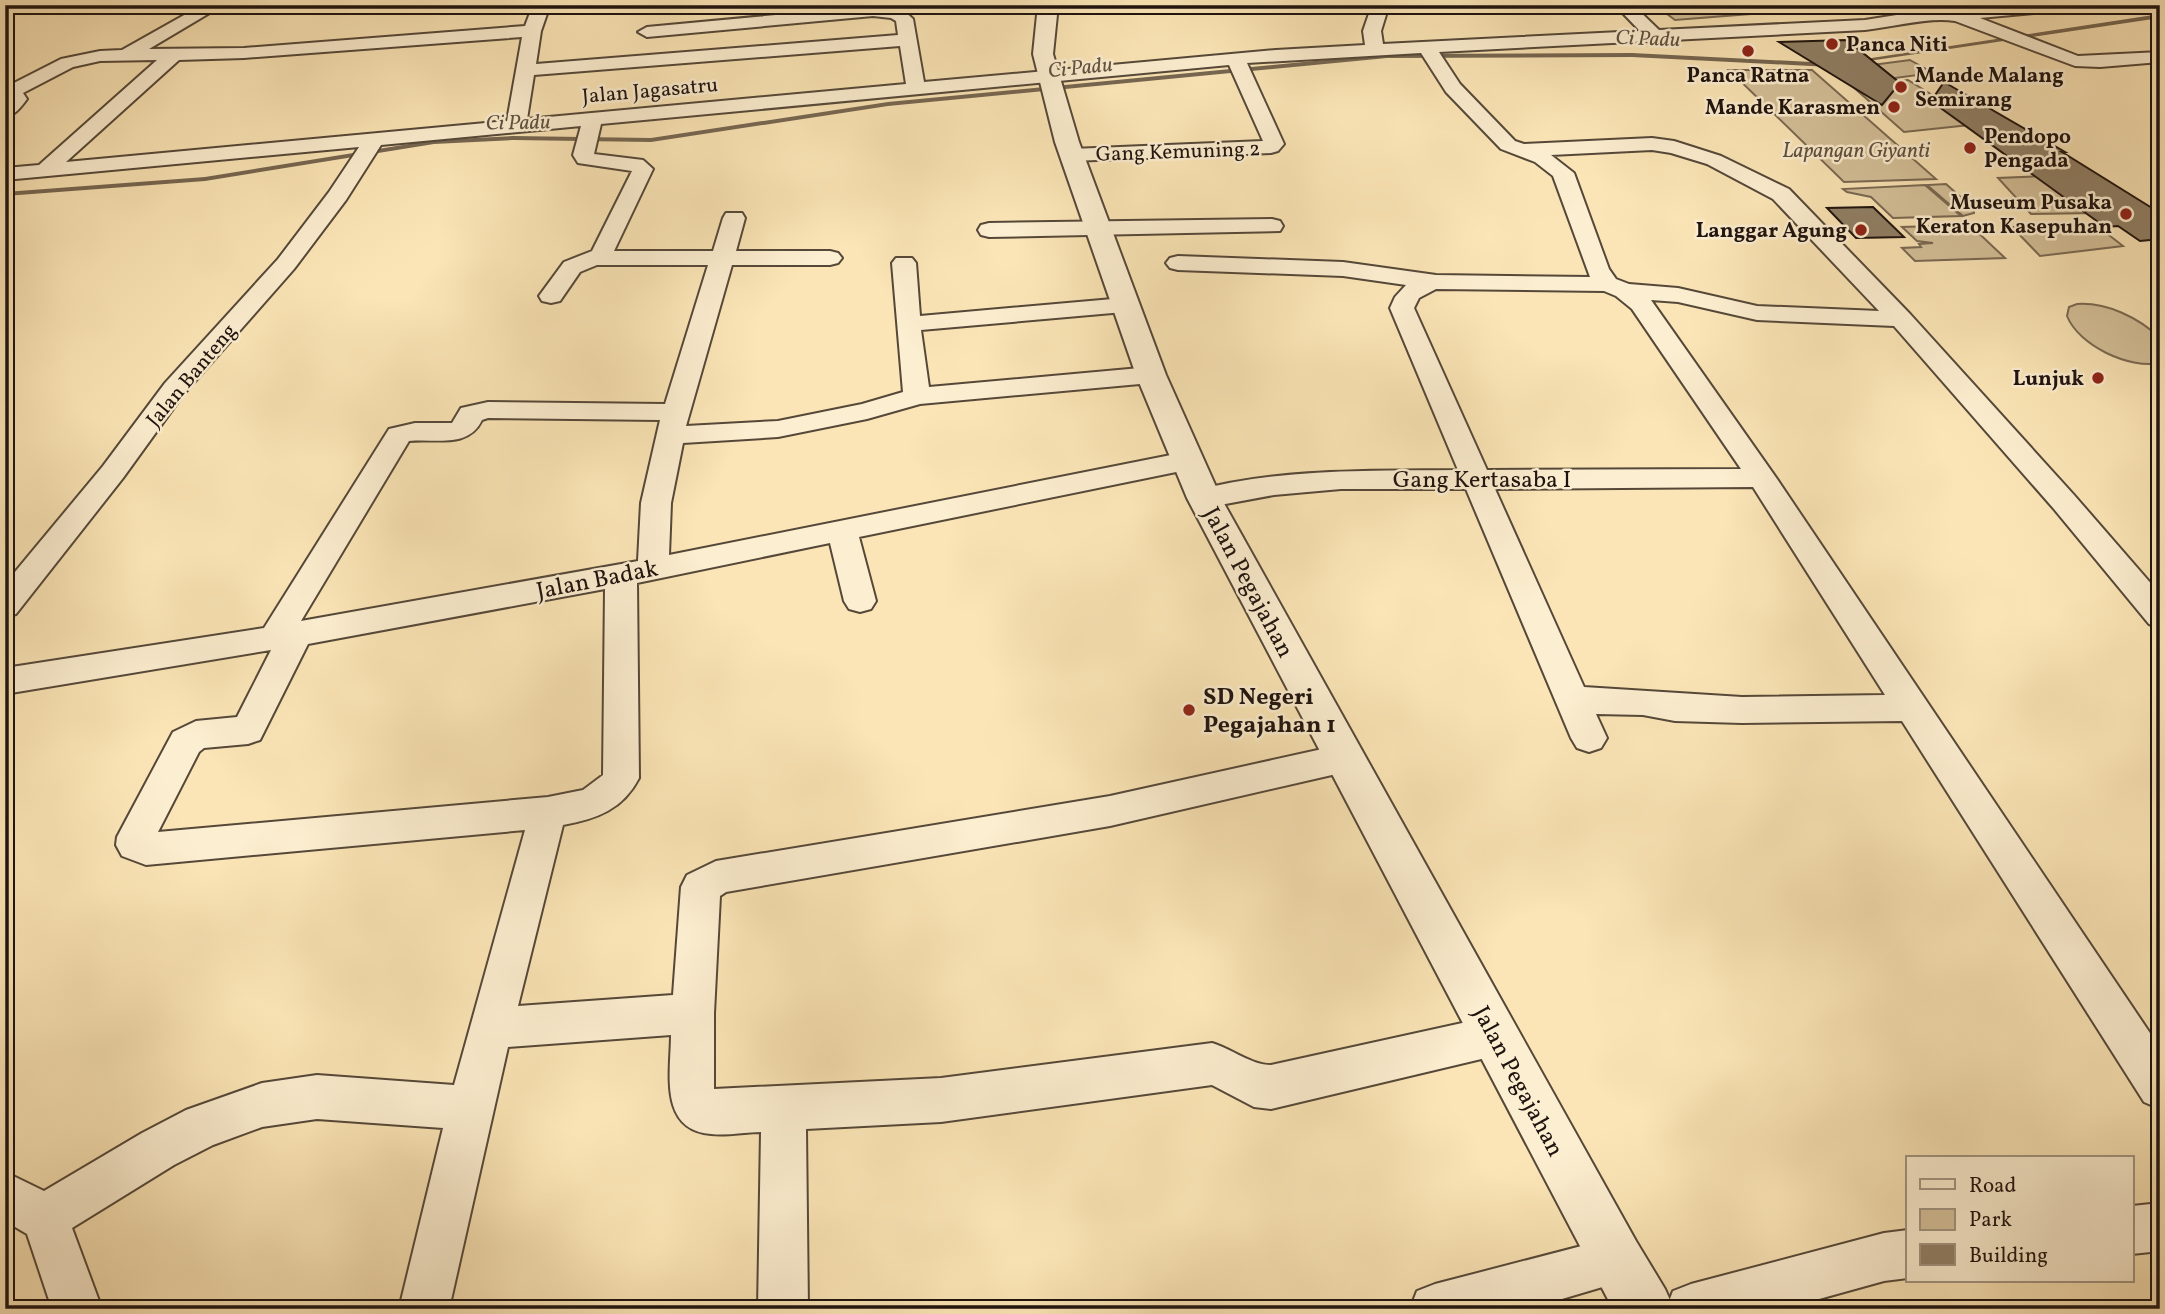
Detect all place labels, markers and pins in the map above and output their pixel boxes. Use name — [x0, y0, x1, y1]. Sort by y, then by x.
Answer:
place label: Panca Niti — [1846, 31, 1948, 60]
marker: Panca Niti — [1824, 36, 1840, 52]
marker: Panca Ratna — [1740, 43, 1756, 59]
place label: Panca Ratna — [1687, 62, 1810, 91]
place label: Mande Malang Semirang — [1915, 62, 2064, 115]
marker: Mande Malang Semirang — [1893, 79, 1909, 95]
place label: Mande Karasmen — [1705, 94, 1880, 123]
marker: Mande Karasmen — [1886, 99, 1902, 115]
place label: Pendopo Pengada — [1984, 123, 2071, 176]
marker: Pendopo Pengada — [1962, 140, 1978, 156]
place label: Museum Pusaka Keraton Kasepuhan — [1916, 189, 2112, 242]
marker: Museum Pusaka Keraton Kasepuhan — [2118, 206, 2134, 222]
place label: Langgar Agung — [1696, 217, 1847, 246]
marker: Langgar Agung — [1853, 222, 1869, 238]
place label: Lunjuk — [2013, 365, 2084, 394]
marker: Lunjuk — [2090, 370, 2106, 386]
place label: SD Negeri Pegajahan 1 — [1203, 681, 1336, 743]
marker: SD Negeri Pegajahan 1 — [1181, 702, 1197, 718]

